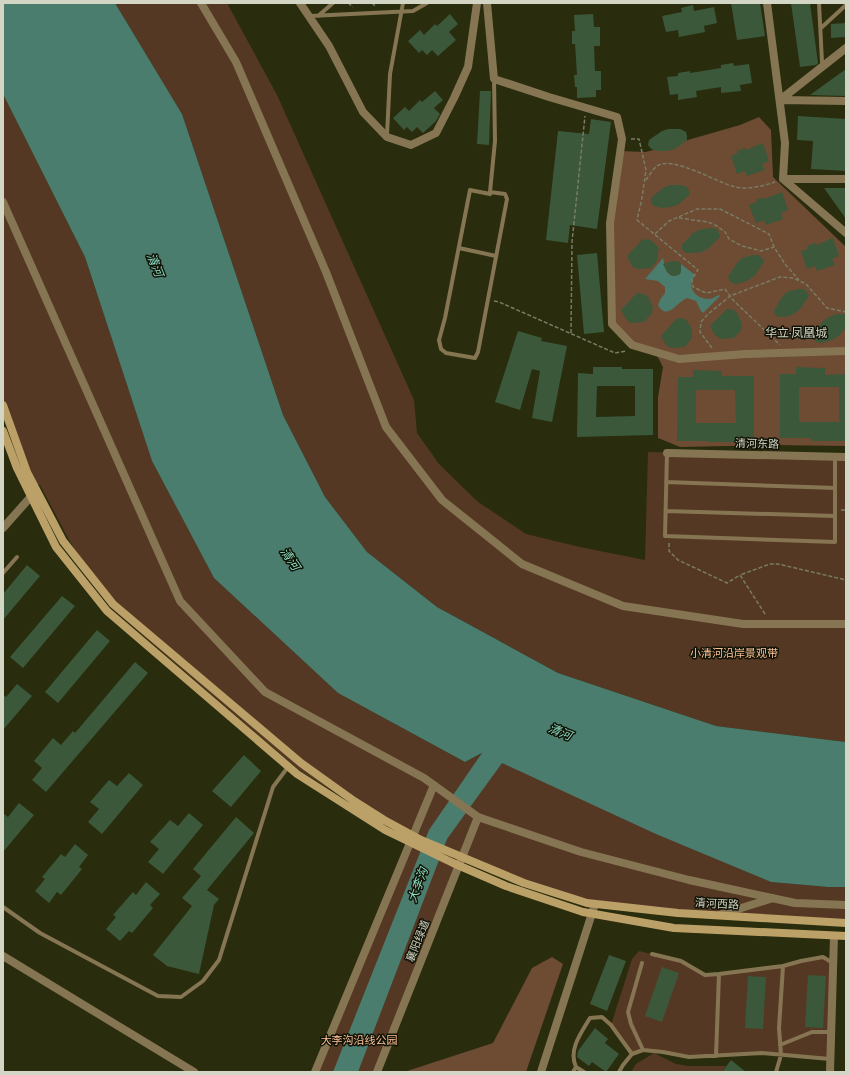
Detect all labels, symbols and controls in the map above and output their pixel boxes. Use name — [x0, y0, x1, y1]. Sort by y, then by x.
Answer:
water label: 清河 — [143, 251, 168, 281]
district label: 华立·凤凰城 — [765, 325, 827, 341]
street label: 清河东路 — [735, 436, 779, 452]
water label: 清河 — [277, 545, 304, 575]
park label: 小清河沿岸景观带 — [690, 646, 778, 661]
water label: 清河 — [546, 720, 576, 745]
water label: 大李沟 — [404, 863, 432, 905]
street label: 清河西路 — [695, 895, 739, 913]
street label: 襄阳绿道 — [403, 918, 433, 964]
park label: 大李沟沿线公园 — [321, 1033, 398, 1048]

